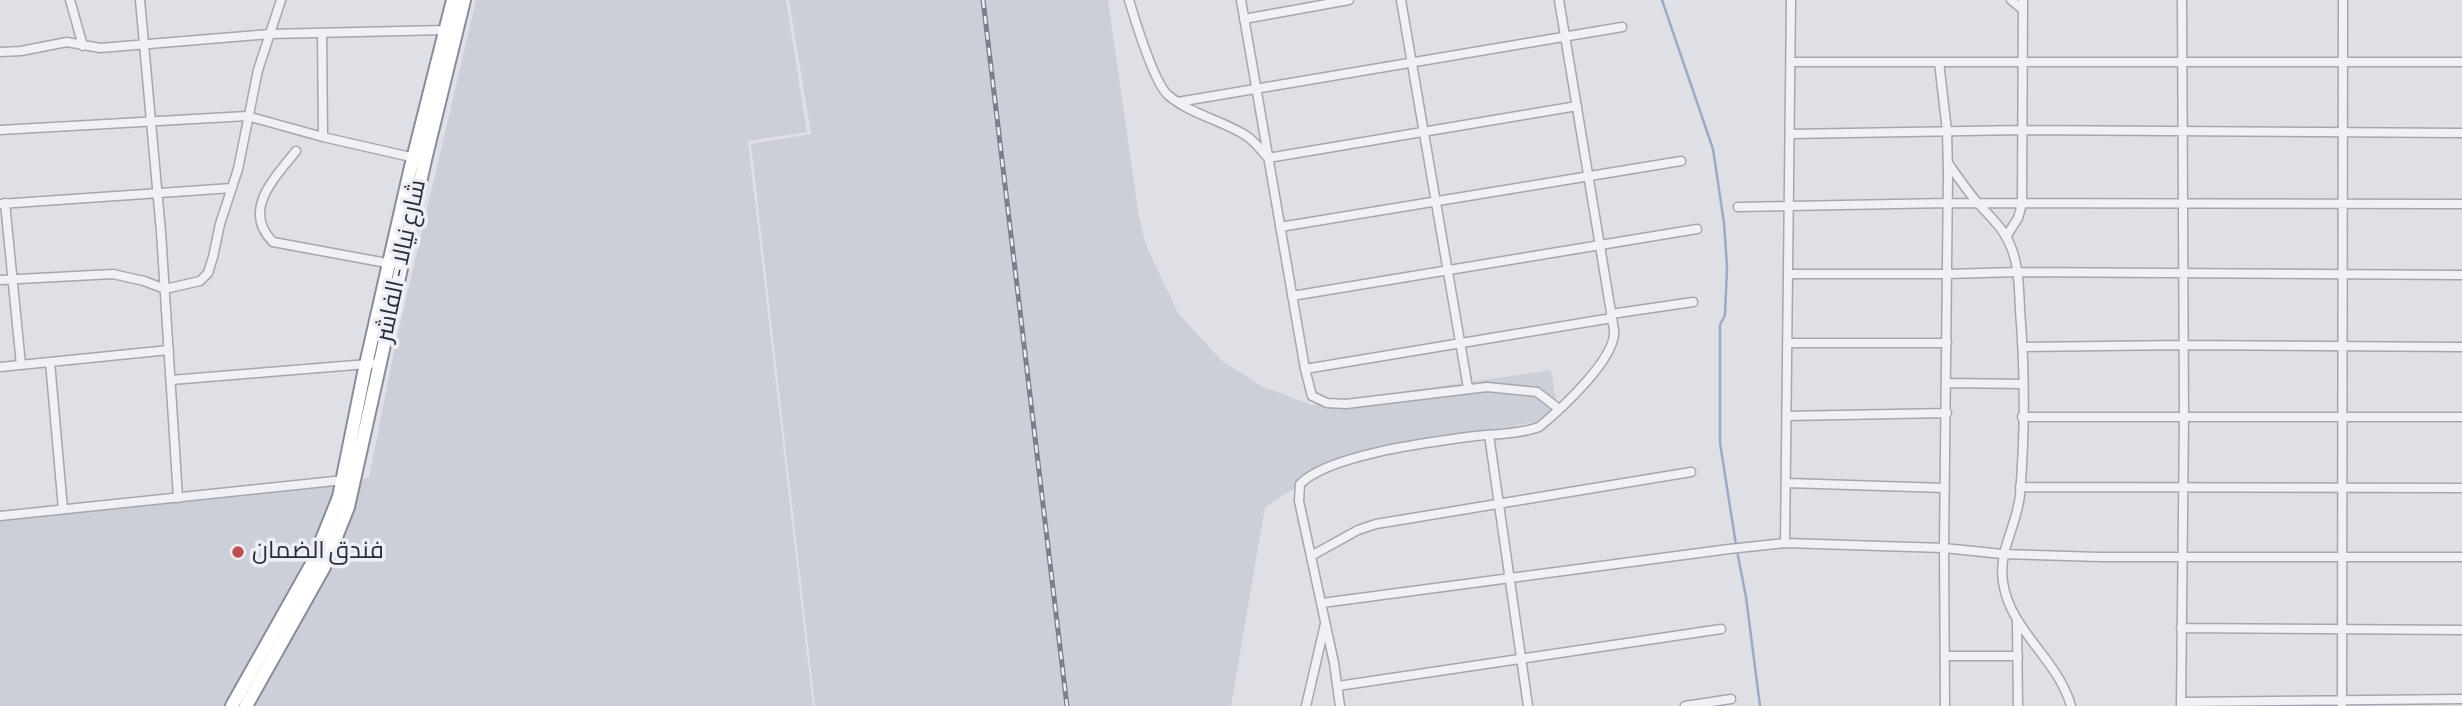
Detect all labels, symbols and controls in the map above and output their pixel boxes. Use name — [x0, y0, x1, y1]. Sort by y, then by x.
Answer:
street label: شارع نيالا - الفاشر — [371, 177, 433, 345]
place label: فندق الضمان — [252, 538, 384, 566]
marker: فندق الضمان — [230, 544, 246, 560]

